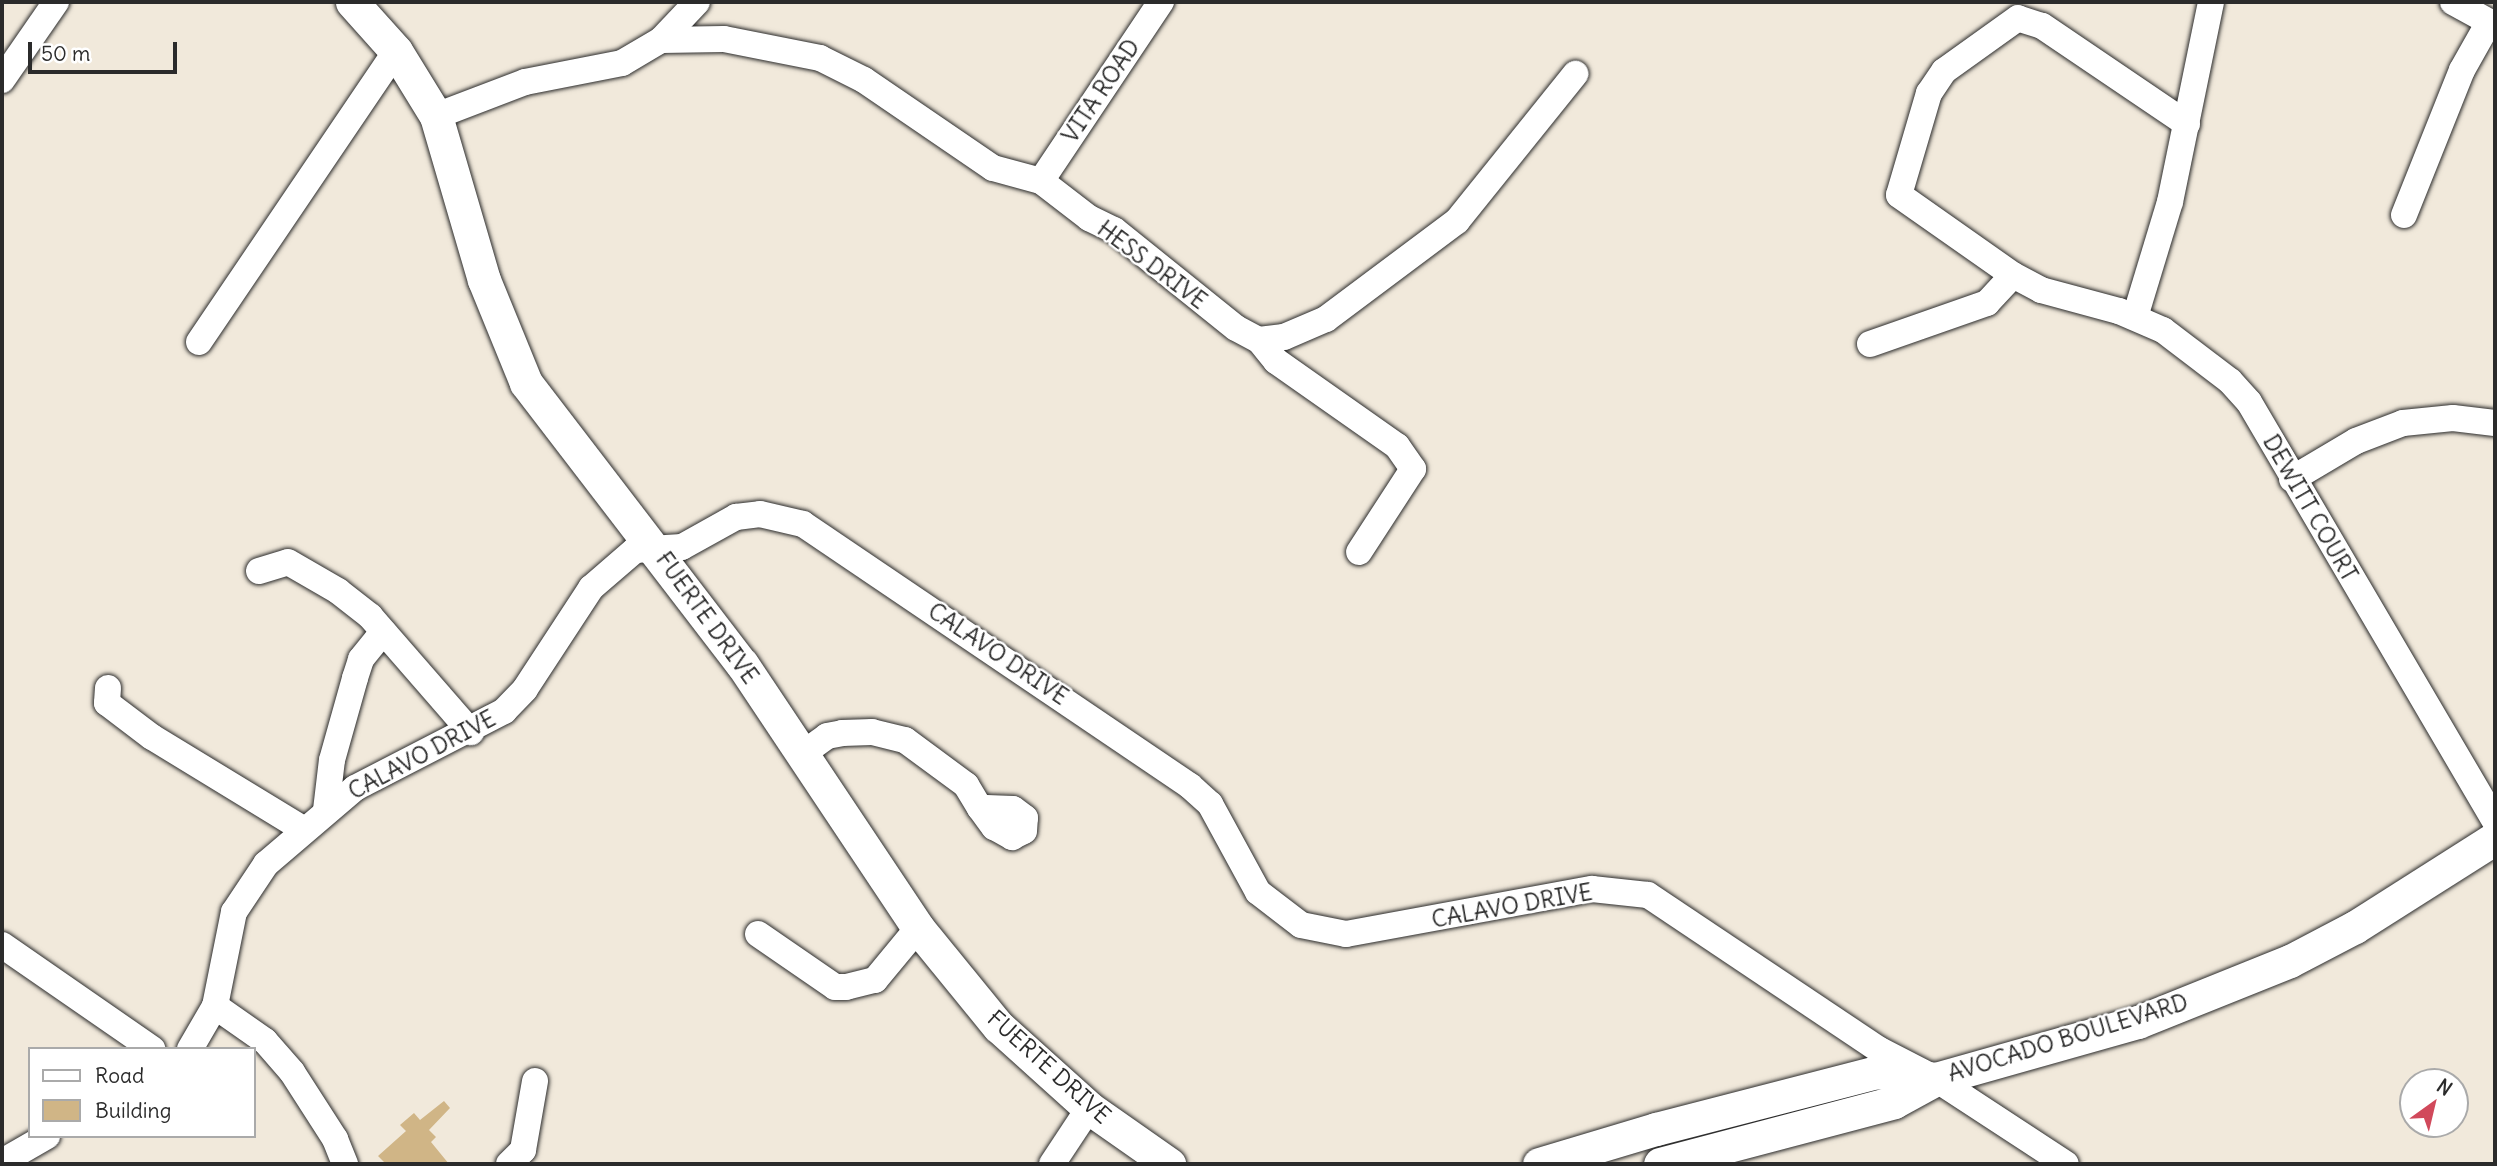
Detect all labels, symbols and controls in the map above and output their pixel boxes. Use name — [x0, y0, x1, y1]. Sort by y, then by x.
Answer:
scale bar — [32, 28, 180, 72]
street label: VITA ROAD — [1056, 34, 1146, 148]
text: 50 m — [41, 40, 90, 67]
street label: HESS DRIVE — [1092, 215, 1212, 315]
street label: DEWITT COURT — [2257, 430, 2363, 586]
street label: FUERTE DRIVE — [650, 547, 764, 689]
street label: CALAVO DRIVE — [923, 597, 1073, 711]
street label: CALAVO DRIVE — [344, 705, 500, 805]
street label: CALAVO DRIVE — [1429, 878, 1595, 934]
street label: AVOCADO BOULEVARD — [1945, 988, 2191, 1088]
street label: FUERTE DRIVE — [982, 1004, 1116, 1130]
legend — [28, 1047, 256, 1138]
text: Road — [95, 1062, 144, 1089]
north arrow — [2399, 1068, 2469, 1138]
text: N — [2432, 1074, 2457, 1101]
text: Building — [95, 1097, 171, 1124]

